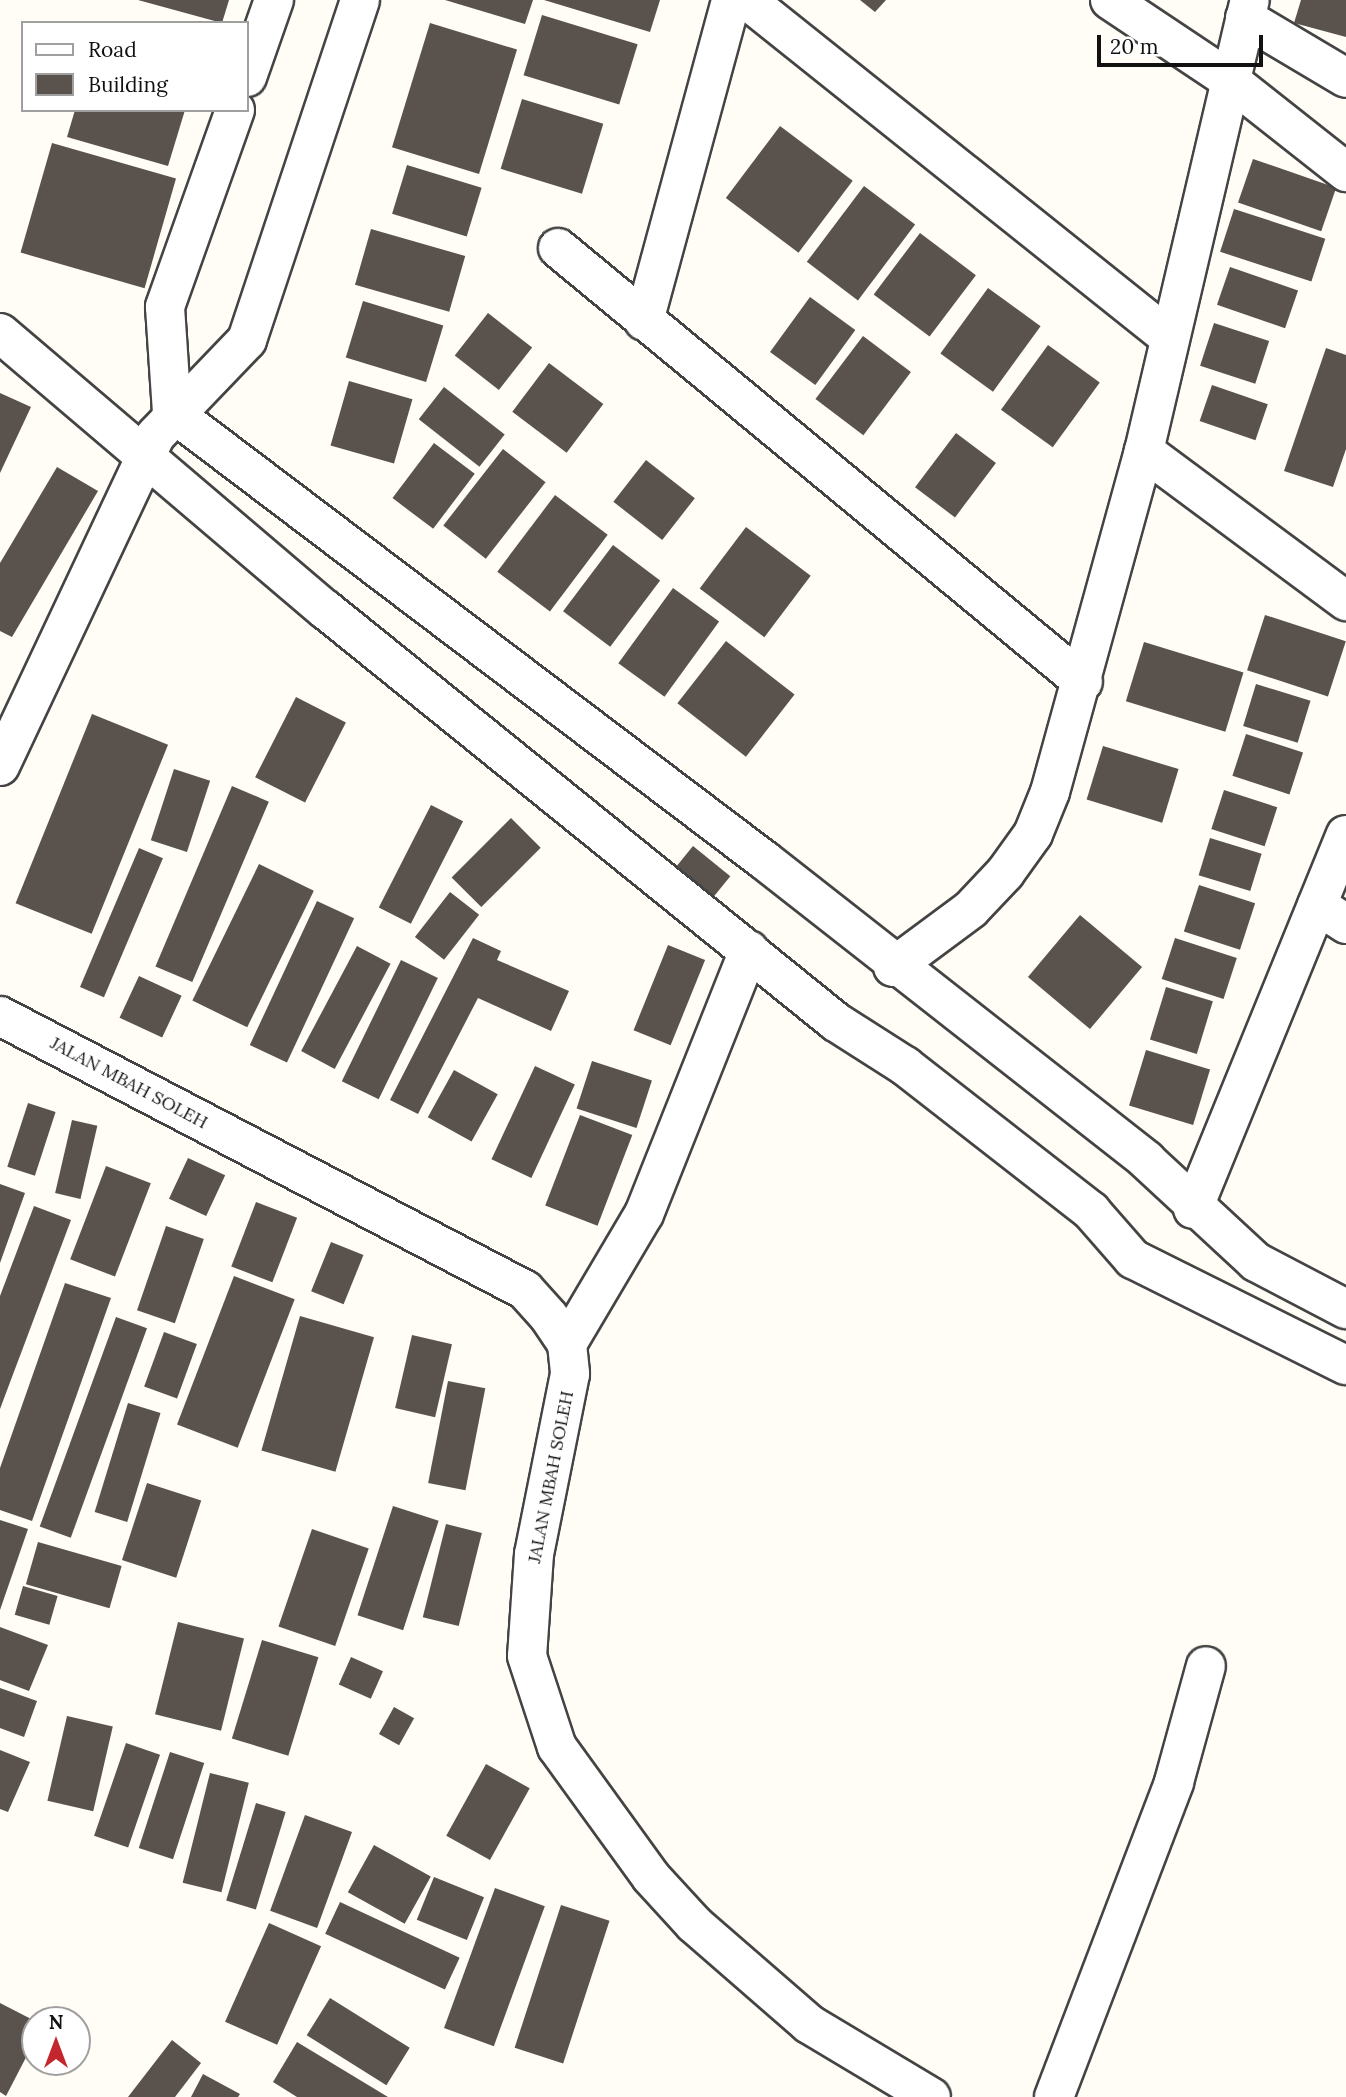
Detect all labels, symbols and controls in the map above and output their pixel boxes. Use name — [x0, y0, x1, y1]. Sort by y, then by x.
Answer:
legend — [21, 21, 248, 112]
scale bar — [1101, 21, 1267, 65]
text: 20 m — [1110, 33, 1159, 60]
text: Road — [88, 36, 137, 63]
text: Building — [88, 71, 168, 98]
street label: JALAN MBAH SOLEH — [47, 1032, 211, 1134]
street label: JALAN MBAH SOLEH — [524, 1389, 578, 1565]
north arrow — [21, 2006, 91, 2076]
text: N — [49, 2010, 63, 2034]

